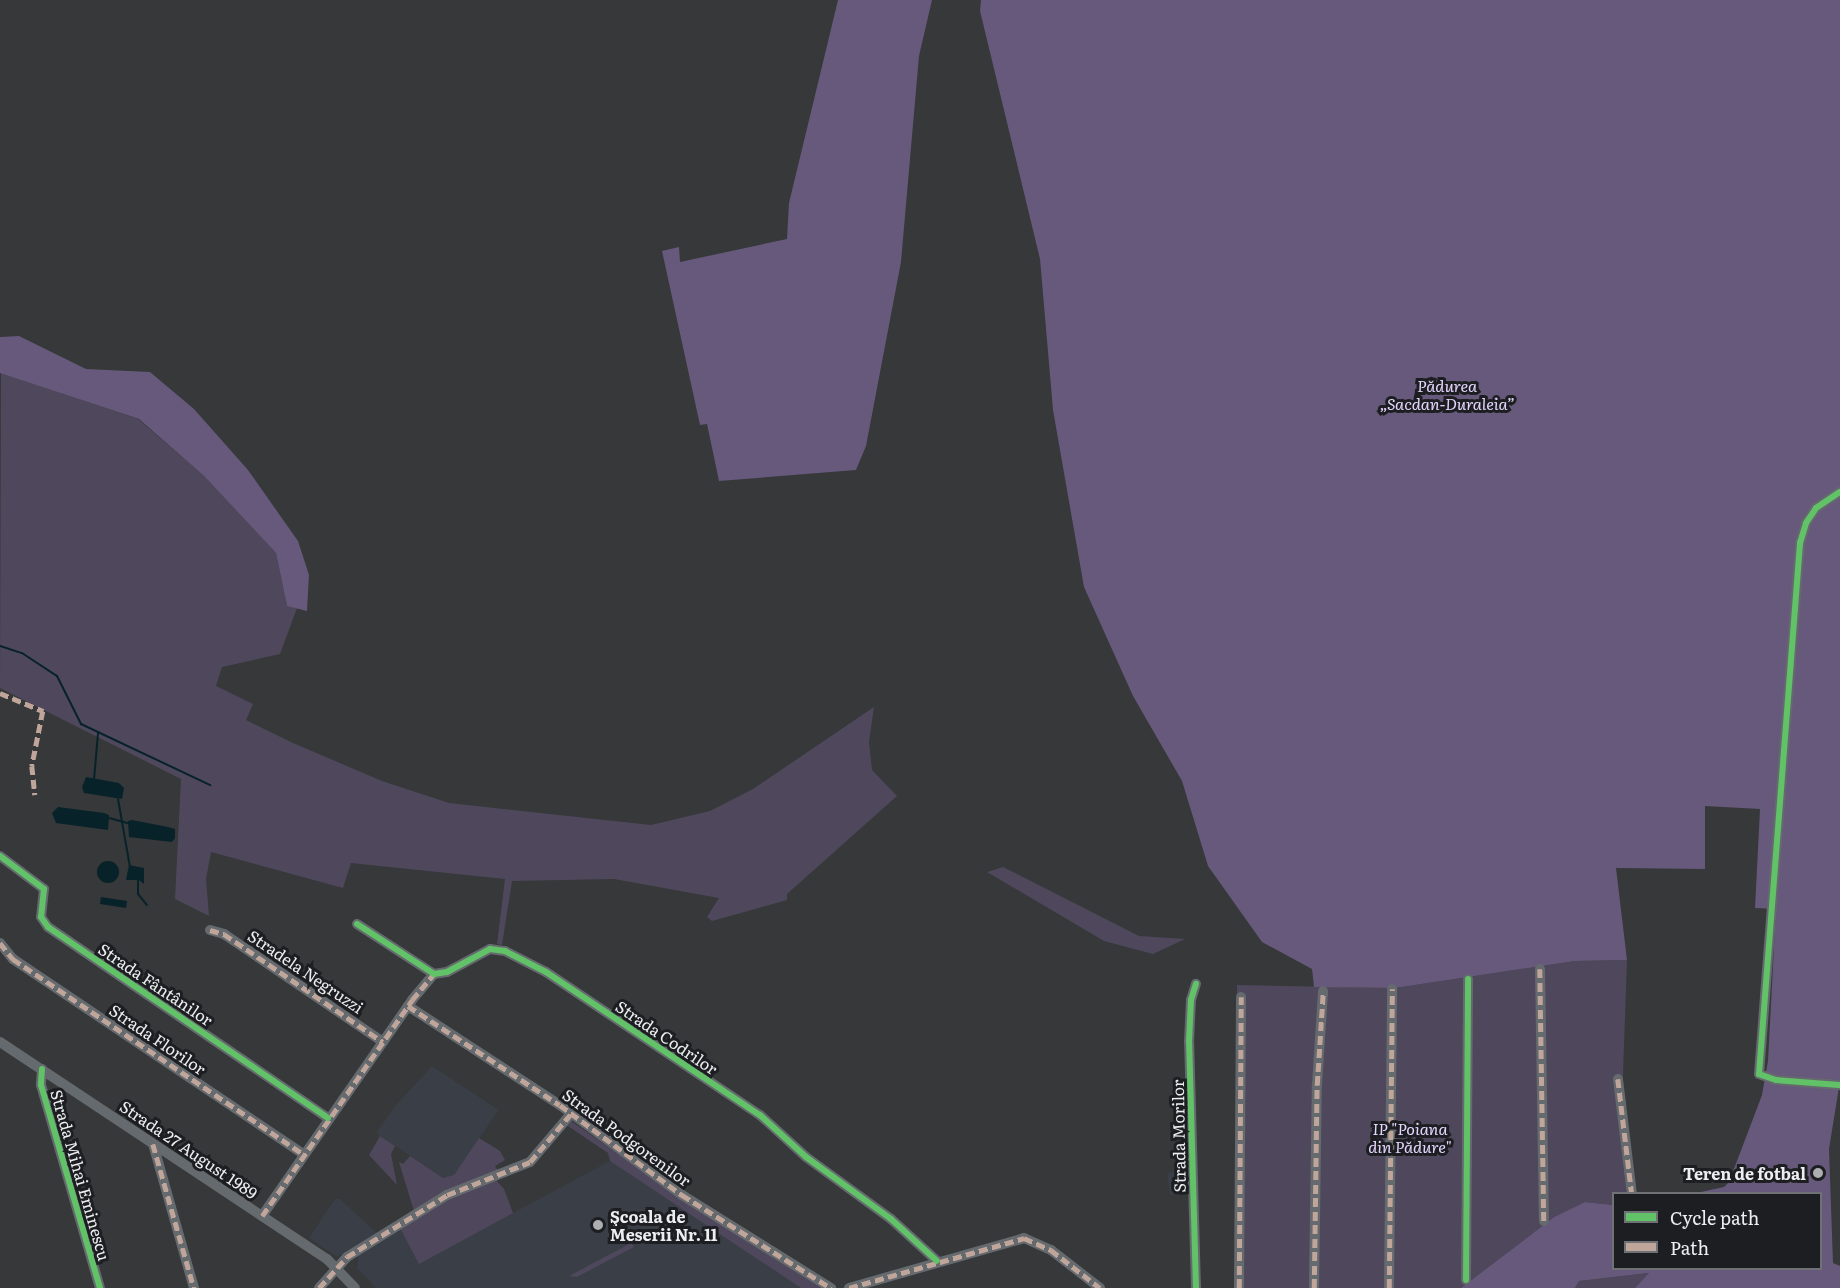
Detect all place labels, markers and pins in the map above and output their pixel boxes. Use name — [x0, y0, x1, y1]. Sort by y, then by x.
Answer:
place label: Teren de fotbal — [1683, 1163, 1806, 1183]
marker: Teren de fotbal — [1811, 1166, 1825, 1180]
place label: Şcoala de Meserii Nr. 11 — [610, 1206, 717, 1244]
marker: Şcoala de Meserii Nr. 11 — [591, 1218, 605, 1232]

